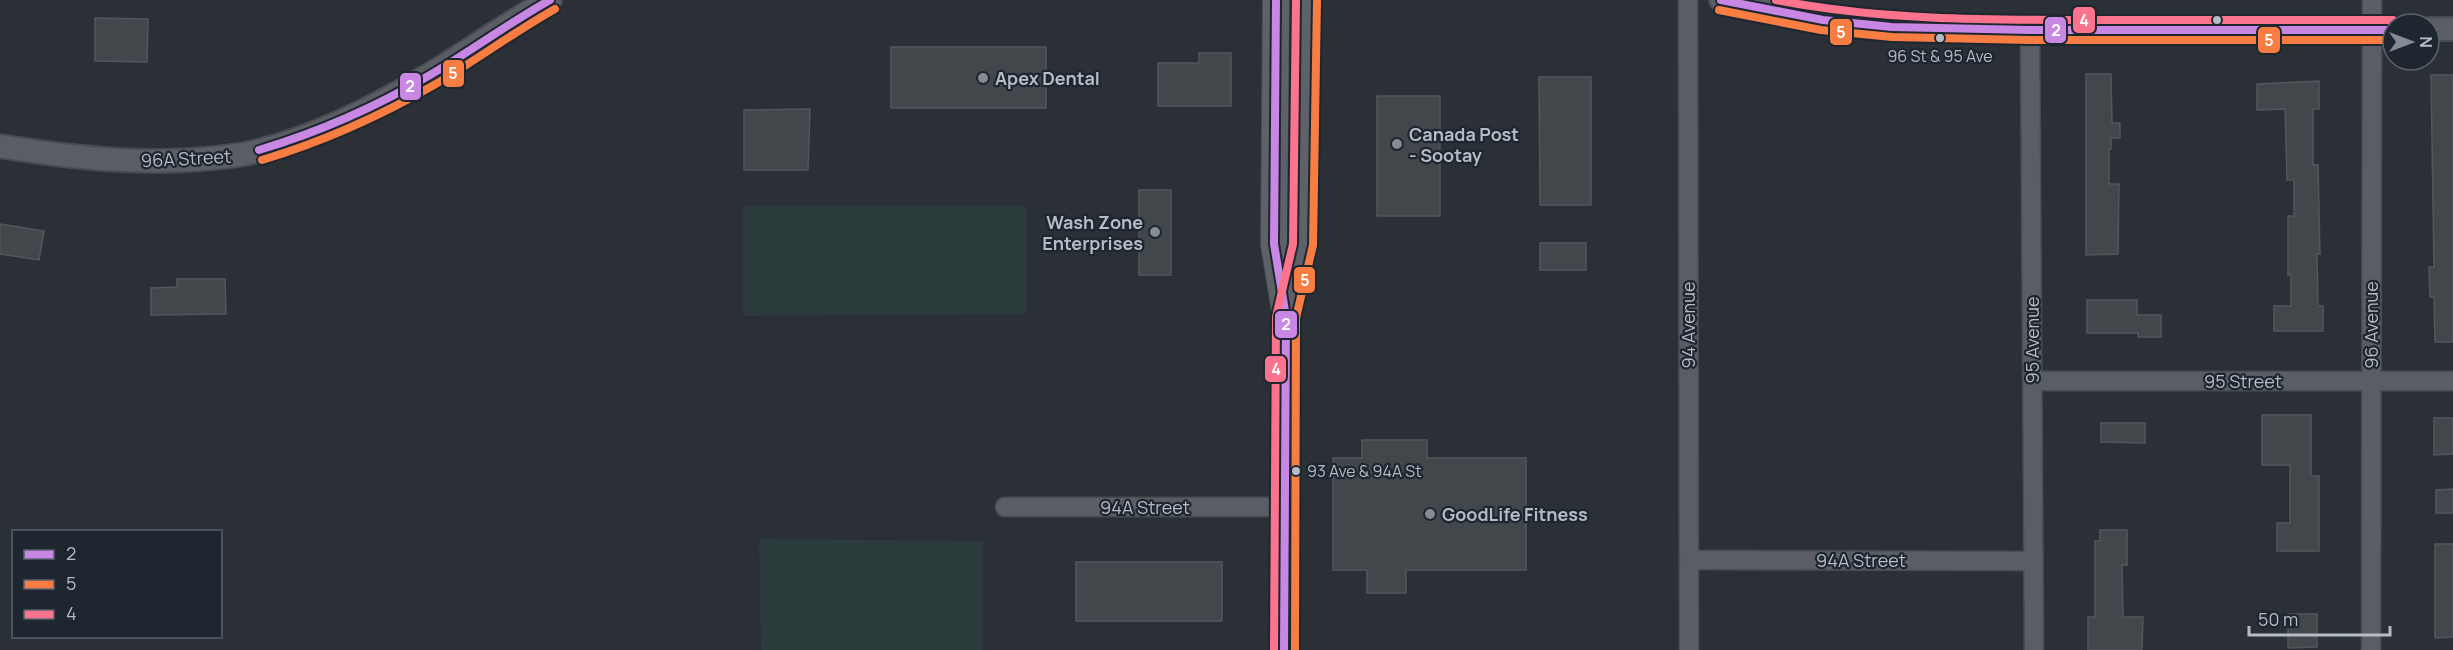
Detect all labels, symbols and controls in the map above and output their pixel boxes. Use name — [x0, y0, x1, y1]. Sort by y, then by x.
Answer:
line badge: 4 — [2072, 6, 2096, 34]
text: 4 — [2079, 9, 2089, 31]
north arrow — [2381, 12, 2441, 72]
unlabelled marker — [2211, 14, 2223, 26]
line badge: 2 — [2044, 16, 2067, 44]
line badge: 5 — [1829, 18, 1853, 46]
text: 2 — [2051, 19, 2061, 41]
text: 5 — [1836, 21, 1846, 43]
line badge: 5 — [2257, 26, 2281, 54]
text: 5 — [2264, 29, 2274, 51]
marker: 96 St & 95 Ave — [1934, 32, 1946, 44]
text: N — [2415, 36, 2437, 48]
place label: 96 St & 95 Ave — [1887, 45, 1993, 67]
line badge: 5 — [442, 59, 465, 88]
text: 5 — [448, 62, 458, 84]
place label: Apex Dental — [995, 66, 1100, 90]
marker: Apex Dental — [976, 71, 990, 85]
line badge: 2 — [399, 72, 422, 101]
text: 2 — [405, 75, 415, 97]
place label: Canada Post - Sootay — [1409, 122, 1519, 167]
marker: Canada Post - Sootay — [1390, 137, 1404, 151]
street label: 96A Street — [140, 144, 232, 172]
place label: Wash Zone Enterprises — [1042, 210, 1143, 255]
marker: Wash Zone Enterprises — [1148, 225, 1162, 239]
line badge: 5 — [1293, 266, 1316, 294]
text: 5 — [1300, 269, 1310, 291]
street label: 94 Avenue — [1676, 281, 1700, 369]
street label: 96 Avenue — [2359, 281, 2383, 369]
street label: 95 Avenue — [2020, 297, 2044, 383]
line badge: 2 — [1274, 310, 1298, 339]
text: 2 — [1281, 313, 1291, 335]
line badge: 4 — [1264, 355, 1287, 383]
text: 4 — [1271, 358, 1281, 380]
street label: 95 Street — [2204, 369, 2282, 393]
place label: 93 Ave & 94A St — [1307, 460, 1422, 482]
marker: 93 Ave & 94A St — [1290, 465, 1302, 477]
street label: 94A Street — [1100, 495, 1190, 519]
place label: GoodLife Fitness — [1442, 502, 1588, 526]
marker: GoodLife Fitness — [1423, 507, 1437, 521]
legend — [12, 530, 222, 638]
text: 2 — [66, 541, 76, 565]
street label: 94A Street — [1816, 548, 1906, 572]
text: 5 — [66, 571, 76, 595]
scale bar — [2249, 599, 2390, 637]
text: 4 — [66, 601, 77, 625]
text: 50 m — [2258, 607, 2298, 631]

